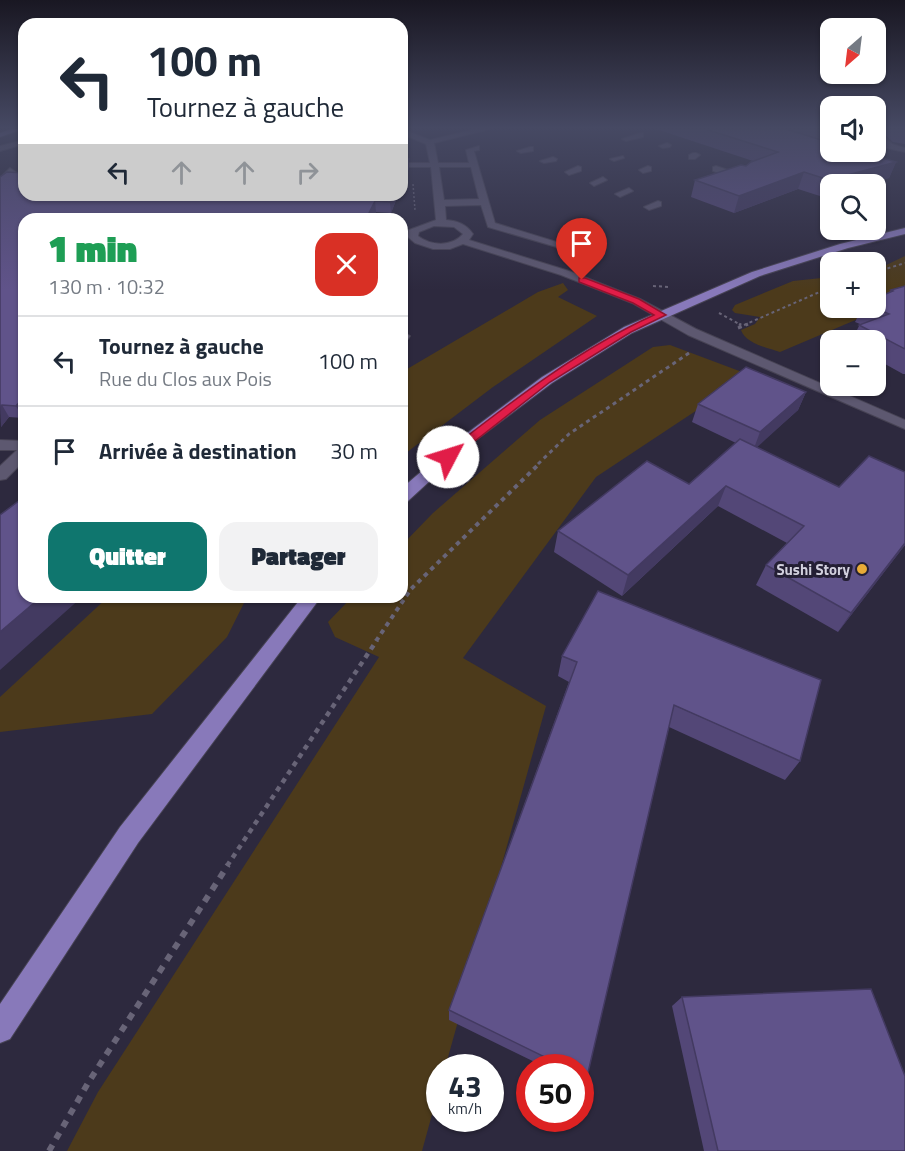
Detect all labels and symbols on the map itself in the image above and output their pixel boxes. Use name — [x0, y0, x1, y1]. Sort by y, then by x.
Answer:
north arrow — [820, 18, 886, 84]
pin — [556, 218, 607, 280]
position arrow — [416, 425, 480, 489]
place label: Sushi Story — [776, 558, 850, 581]
marker: Sushi Story — [855, 562, 869, 576]
speed limit sign: 50 — [516, 1054, 594, 1132]

